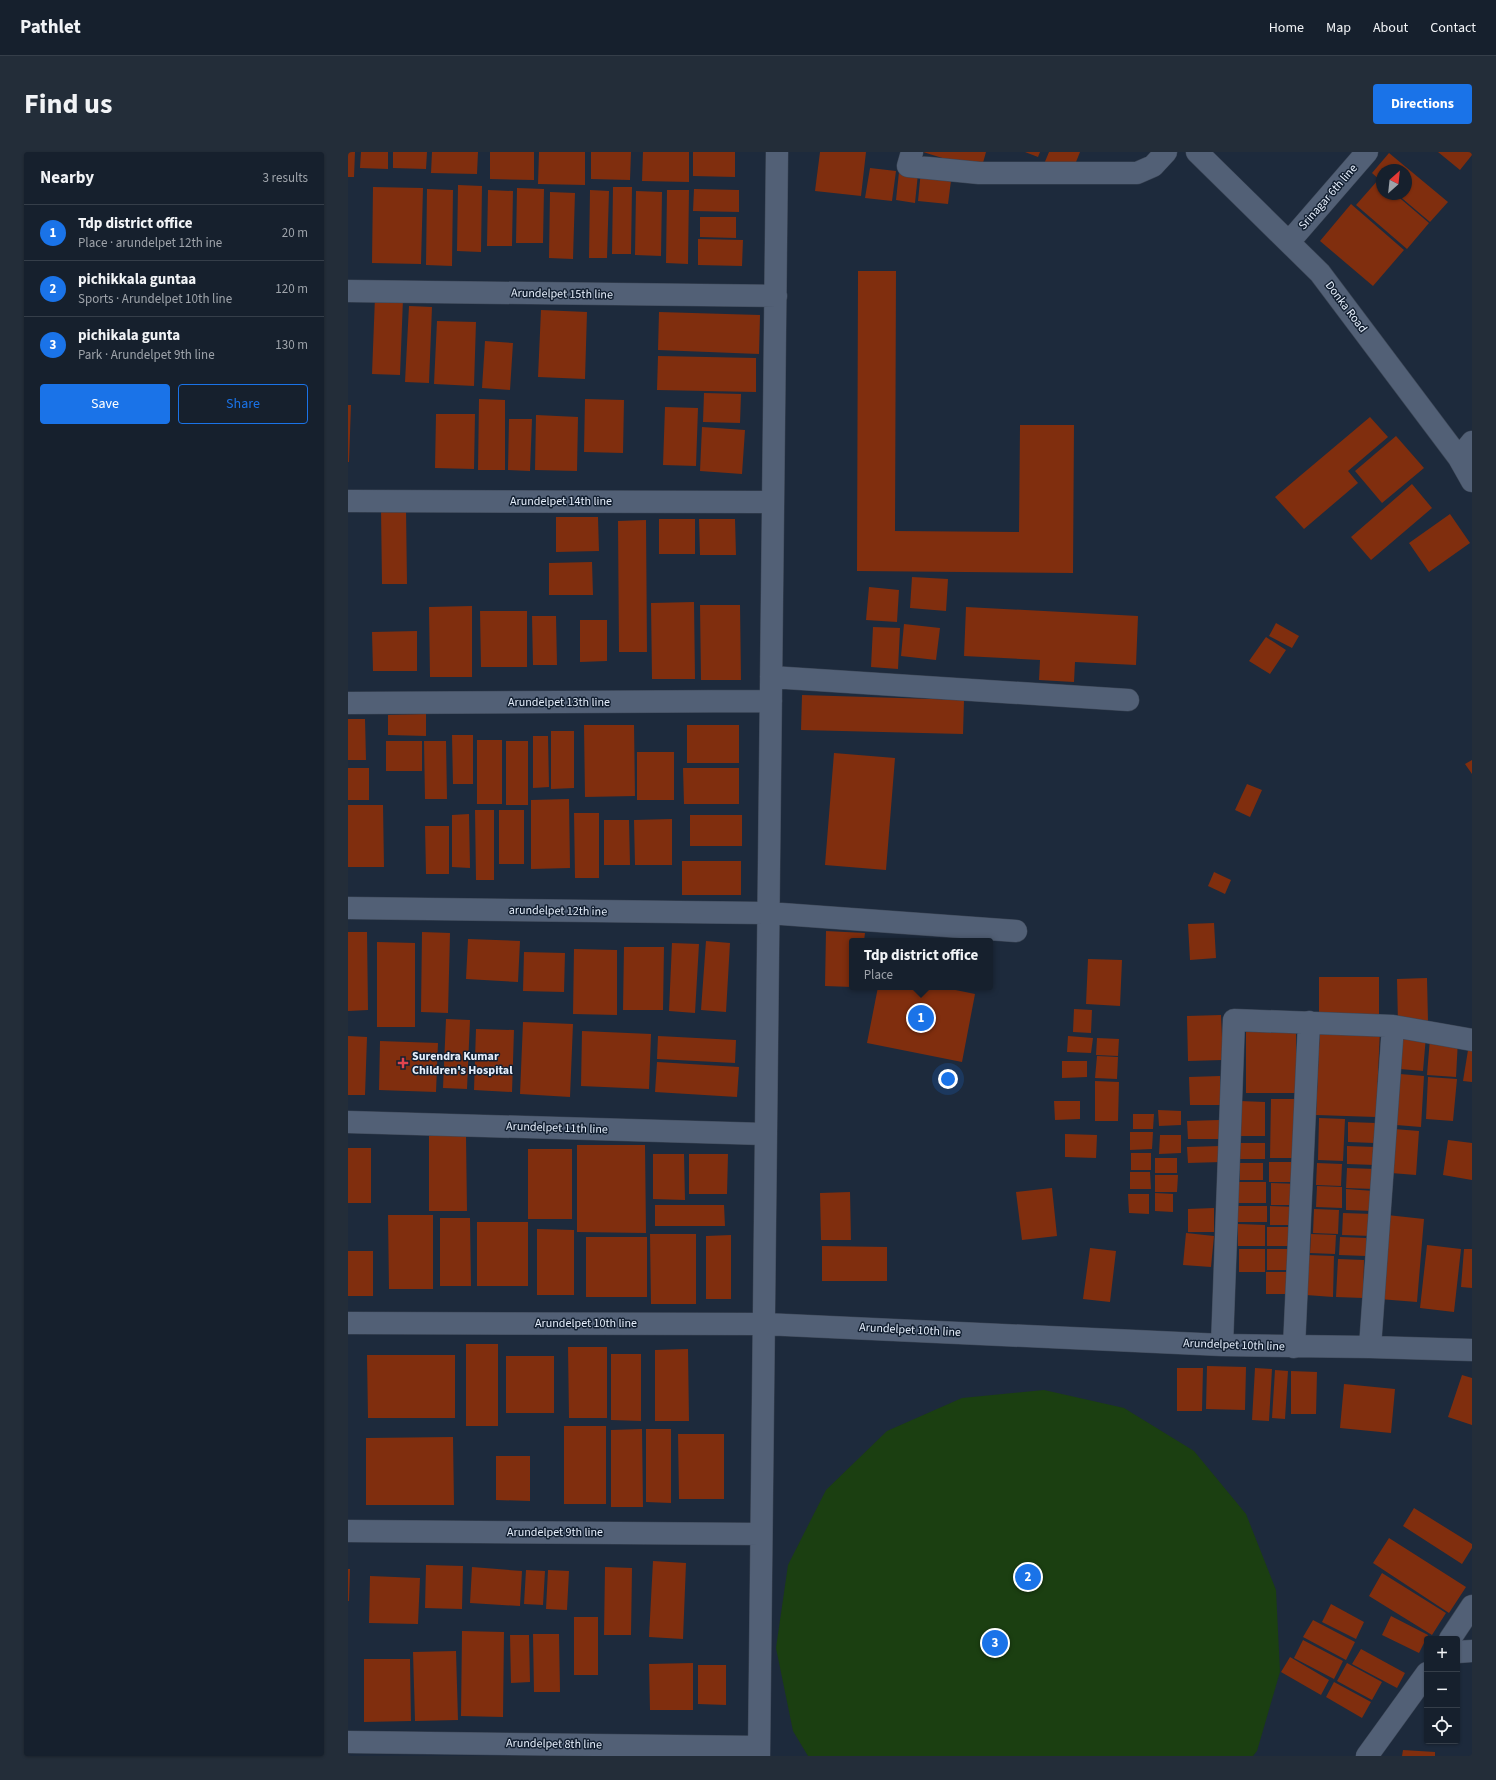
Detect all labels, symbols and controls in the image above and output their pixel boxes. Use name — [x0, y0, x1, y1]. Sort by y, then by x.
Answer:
text: Pathlet — [20, 14, 81, 41]
text: Home — [1269, 18, 1304, 38]
text: Map — [1326, 18, 1351, 38]
text: About — [1373, 18, 1408, 38]
text: Contact — [1430, 18, 1476, 38]
text: Find us — [24, 84, 112, 124]
button: Directions — [1373, 84, 1472, 124]
street label: Srinagar 6th line — [1295, 160, 1361, 234]
north arrow — [1376, 164, 1412, 200]
text: Nearby — [40, 166, 94, 190]
text: 3 results — [263, 169, 308, 187]
text: Tdp district office — [78, 213, 193, 234]
text: 1 — [50, 224, 56, 242]
text: 20 m — [282, 224, 308, 242]
text: Place · arundelpet 12th ine — [78, 234, 222, 252]
text: pichikkala guntaa — [78, 269, 196, 290]
street label: Donka Road — [1321, 278, 1371, 336]
text: 2 — [50, 280, 56, 298]
text: 120 m — [275, 280, 308, 298]
street label: Arundelpet 15th line — [511, 285, 613, 303]
text: Sports · Arundelpet 10th line — [78, 290, 232, 308]
text: pichikala gunta — [78, 325, 180, 346]
text: 3 — [50, 336, 56, 354]
text: 130 m — [275, 336, 308, 354]
text: Park · Arundelpet 9th line — [78, 346, 215, 364]
button: Save — [40, 384, 170, 424]
button: Share — [178, 384, 308, 424]
street label: Arundelpet 14th line — [510, 493, 612, 510]
street label: Arundelpet 13th line — [508, 694, 610, 711]
street label: arundelpet 12th ine — [509, 902, 607, 920]
popup — [849, 938, 993, 990]
text: Tdp district office — [864, 945, 978, 966]
text: Place — [864, 966, 893, 984]
pin: 1 — [908, 1003, 934, 1033]
place label: Surendra Kumar Children's Hospital — [412, 1048, 513, 1079]
marker: Surendra Kumar Children's Hospital — [397, 1057, 409, 1069]
your location — [938, 1069, 958, 1089]
street label: Arundelpet 11th line — [506, 1118, 608, 1138]
street label: Arundelpet 10th line — [535, 1315, 637, 1332]
street label: Arundelpet 10th line — [859, 1319, 961, 1341]
street label: Arundelpet 10th line — [1183, 1335, 1285, 1355]
street label: Arundelpet 9th line — [507, 1524, 603, 1541]
pin: 2 — [1015, 1562, 1041, 1592]
pin: 3 — [982, 1628, 1008, 1658]
map controls — [1424, 1636, 1460, 1744]
button: + — [1424, 1636, 1460, 1672]
button: − — [1424, 1672, 1460, 1708]
button: locate — [1424, 1708, 1460, 1744]
street label: Arundelpet 8th line — [506, 1735, 602, 1753]

